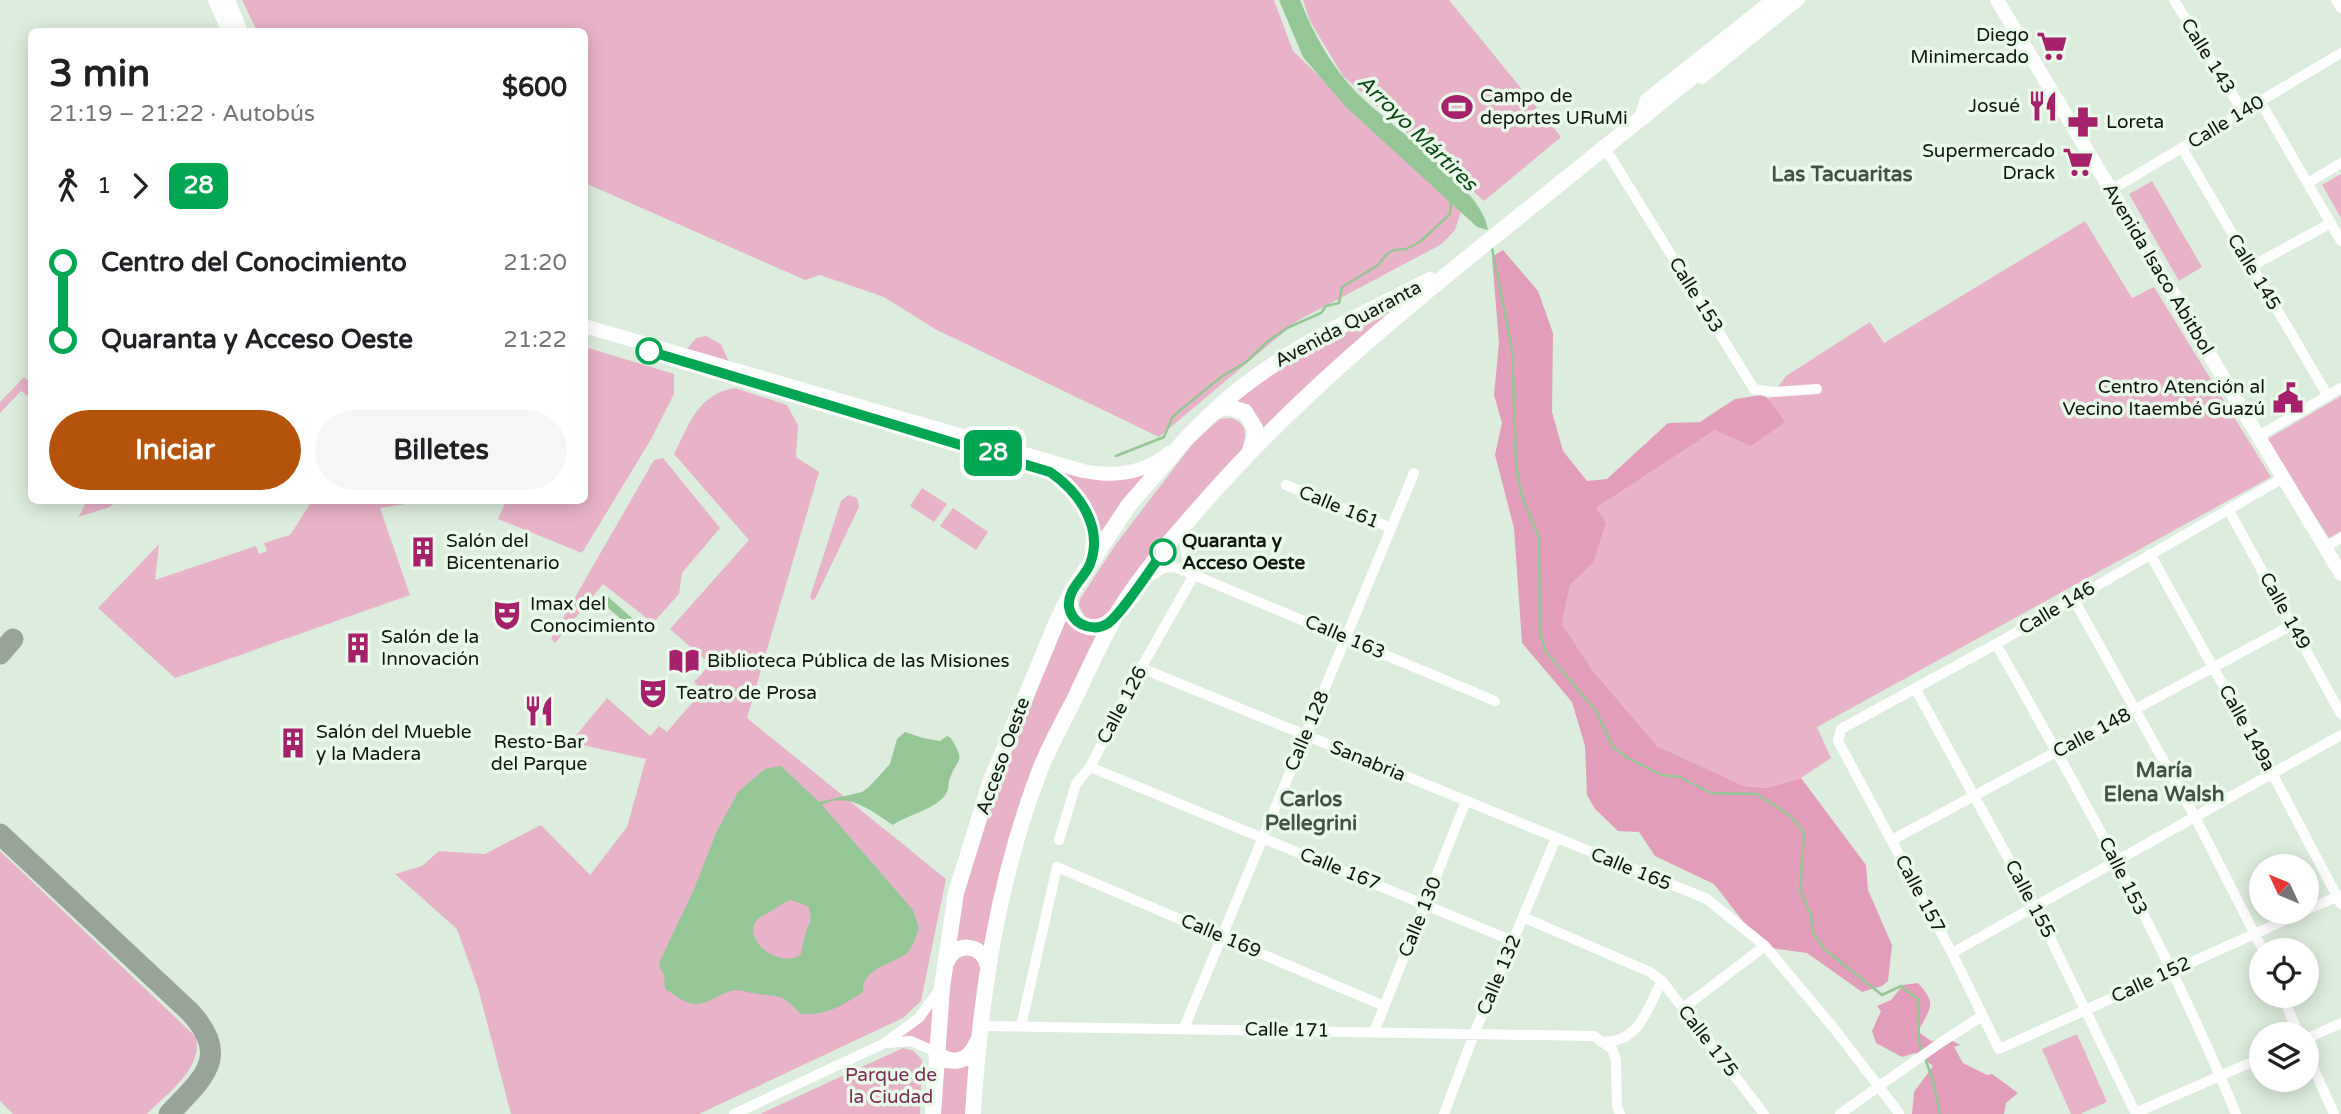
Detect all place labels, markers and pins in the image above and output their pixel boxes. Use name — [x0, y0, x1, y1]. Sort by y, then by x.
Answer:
place label: Diego Minimercado — [1910, 24, 2029, 68]
supermarket icon: Diego Minimercado — [2035, 29, 2069, 63]
place label: Campo de deportes URuMi — [1480, 85, 1628, 129]
restaurant icon: Josué — [2026, 89, 2060, 123]
sports icon: Campo de deportes URuMi — [1440, 90, 1474, 124]
place label: Josué — [1968, 95, 2020, 117]
pharmacy icon: Loreta — [2066, 105, 2100, 139]
place label: Loreta — [2106, 111, 2164, 133]
place label: Supermercado Drack — [1922, 140, 2055, 184]
supermarket icon: Supermercado Drack — [2061, 145, 2095, 179]
unlabelled marker — [636, 338, 662, 364]
place label: Centro Atención al Vecino Itaembé Guazú — [2062, 376, 2265, 420]
public building icon: Centro Atención al Vecino Itaembé Guazú — [2271, 381, 2305, 415]
place label: Salón del Bicentenario — [446, 530, 560, 574]
place label: Quaranta y Acceso Oeste — [1182, 530, 1305, 574]
building icon: Salón del Bicentenario — [406, 535, 440, 569]
marker: Quaranta y Acceso Oeste — [1150, 539, 1176, 565]
place label: Imax del Conocimiento — [530, 593, 655, 637]
theatre icon: Imax del Conocimiento — [490, 598, 524, 632]
place label: Salón de la Innovación — [381, 626, 479, 670]
building icon: Salón de la Innovación — [341, 631, 375, 665]
library icon: Biblioteca Pública de las Misiones — [667, 644, 701, 678]
place label: Biblioteca Pública de las Misiones — [707, 650, 1010, 672]
theatre icon: Teatro de Prosa — [636, 676, 670, 710]
place label: Teatro de Prosa — [676, 682, 817, 704]
restaurant icon: Resto-Bar del Parque — [522, 694, 556, 728]
place label: Salón del Mueble y la Madera — [316, 721, 472, 765]
building icon: Salón del Mueble y la Madera — [276, 726, 310, 760]
place label: Resto-Bar del Parque — [491, 731, 587, 775]

